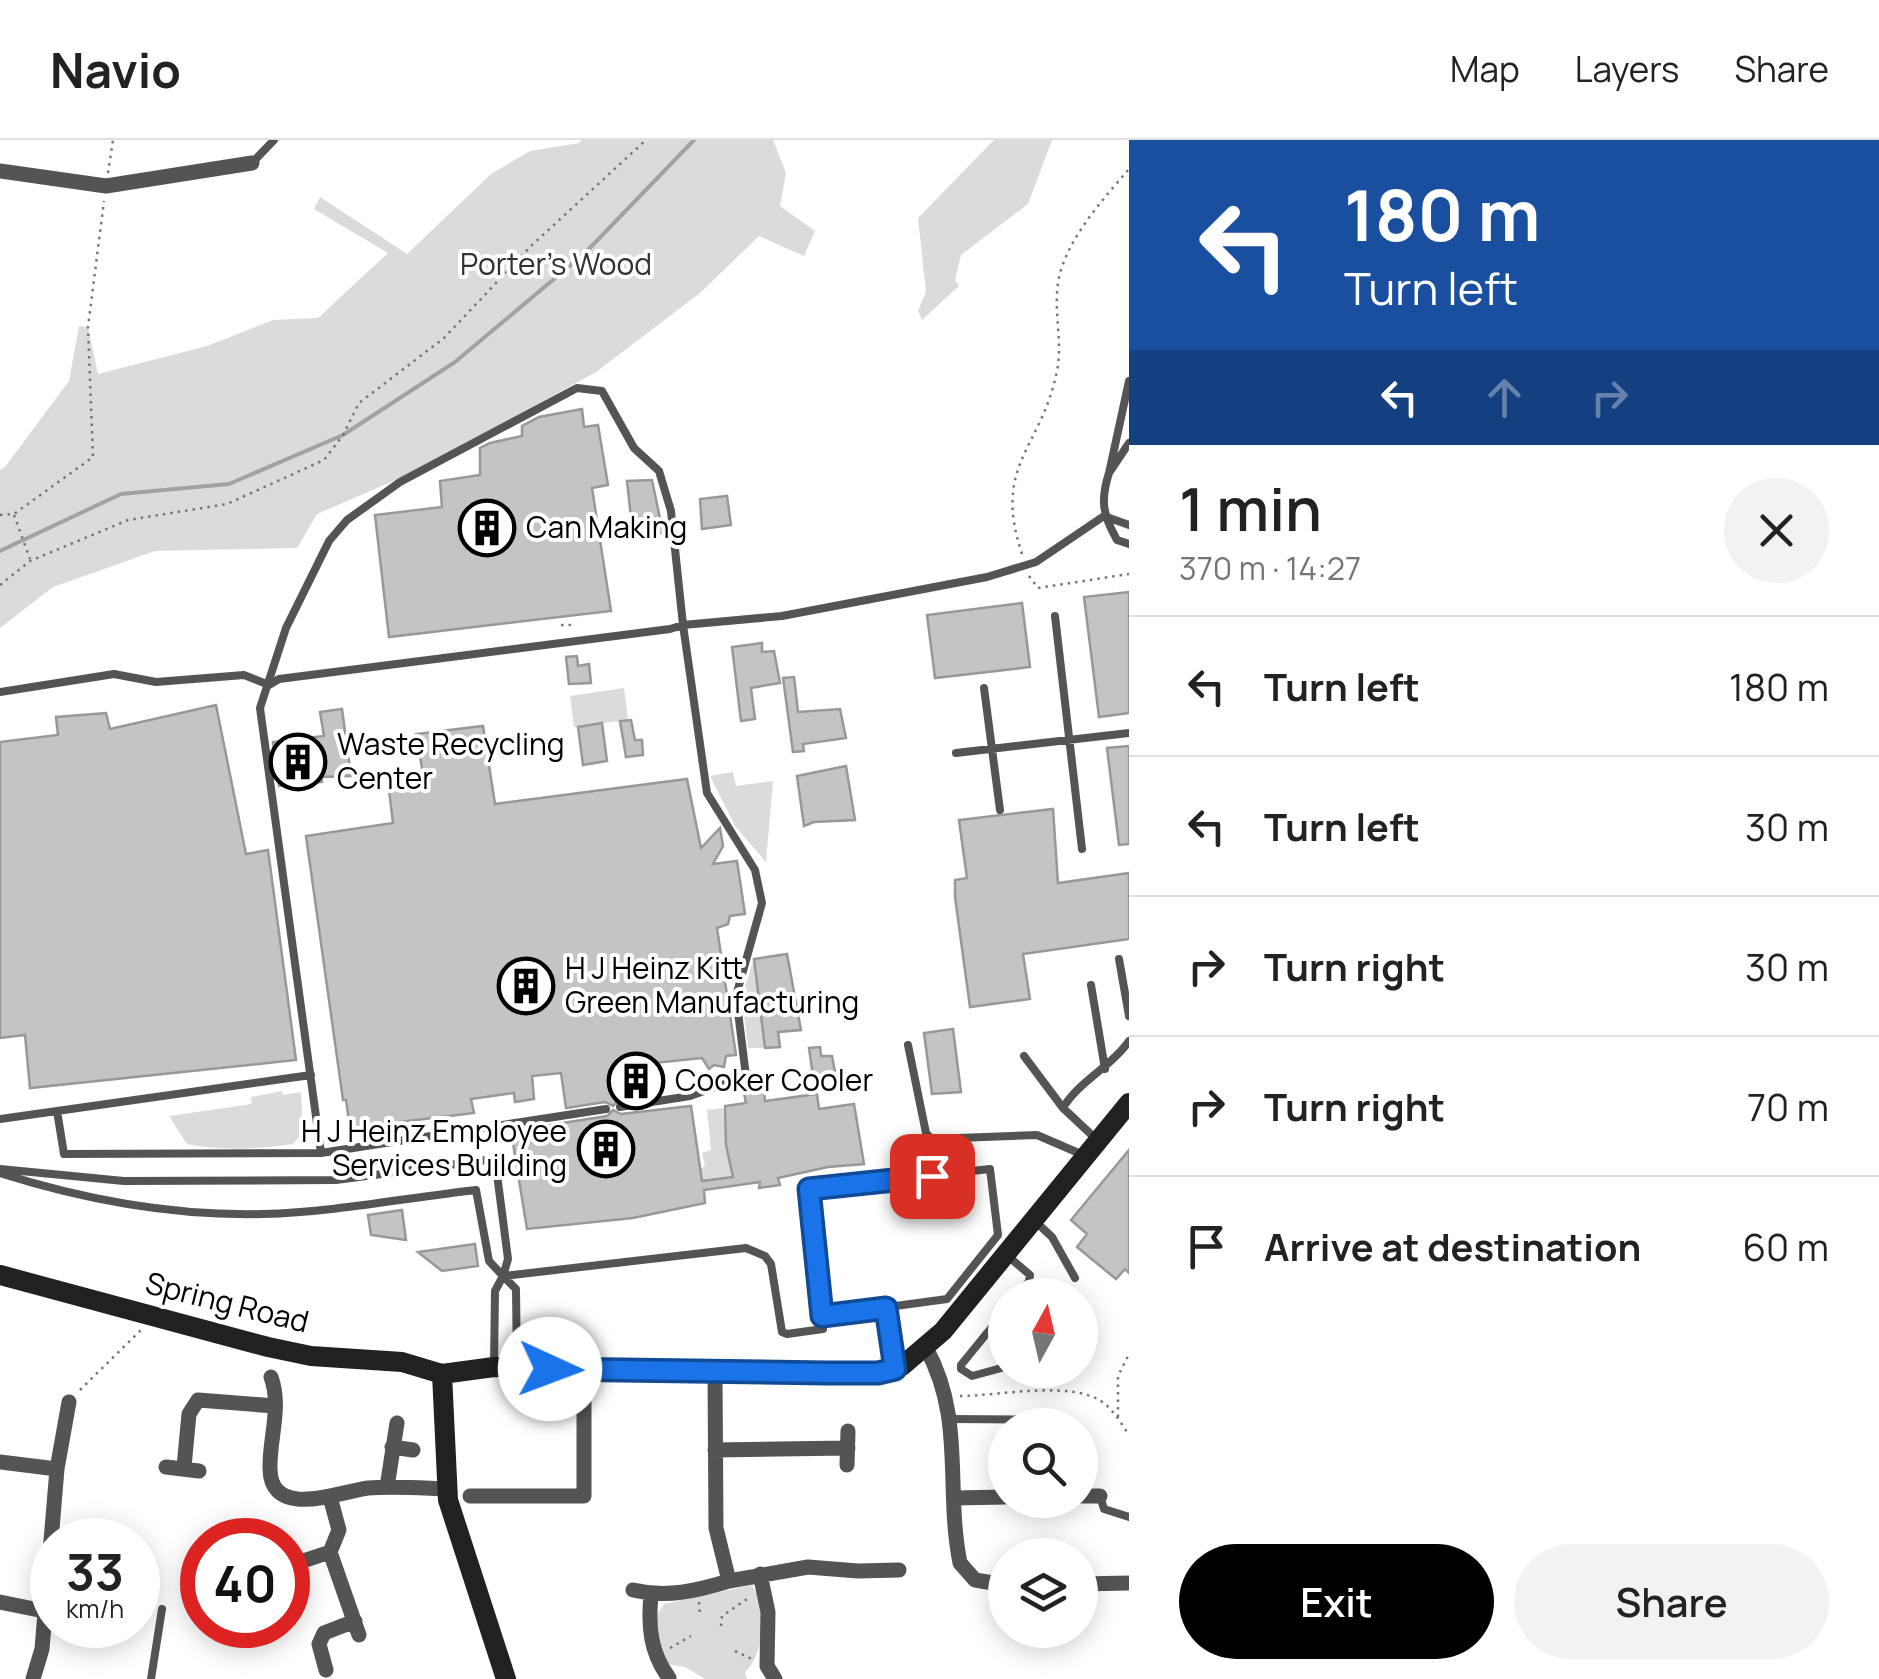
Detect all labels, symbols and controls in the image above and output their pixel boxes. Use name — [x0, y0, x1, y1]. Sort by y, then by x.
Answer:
text: Navio — [50, 37, 181, 102]
text: Map — [1450, 45, 1520, 93]
text: Layers — [1575, 45, 1679, 93]
text: Share — [1734, 45, 1829, 93]
text: 180 m — [1344, 166, 1541, 262]
icon: left — [1179, 180, 1309, 310]
park label: Porter's Wood — [460, 243, 652, 284]
text: Turn left — [1344, 257, 1518, 319]
icon: left — [1372, 370, 1427, 425]
icon: ahead — [1477, 370, 1532, 425]
icon: right — [1582, 370, 1637, 425]
text: 1 min — [1179, 467, 1322, 549]
button: close — [1724, 478, 1829, 583]
building icon: Can Making — [457, 498, 517, 558]
place label: Can Making — [526, 506, 687, 547]
text: 370 m · 14:27 — [1179, 546, 1361, 590]
icon: left — [1179, 659, 1234, 714]
text: Turn left — [1264, 660, 1420, 712]
text: 180 m — [1729, 660, 1829, 712]
place label: Waste Recycling Center — [337, 723, 565, 798]
building icon: Waste Recycling Center — [268, 732, 328, 792]
icon: left — [1179, 799, 1234, 854]
text: Turn left — [1264, 800, 1420, 852]
text: 30 m — [1745, 800, 1829, 852]
icon: right — [1179, 939, 1234, 994]
text: Turn right — [1264, 940, 1445, 992]
text: 30 m — [1745, 940, 1829, 992]
place label: H J Heinz Kitt Green Manufacturing — [565, 947, 859, 1022]
building icon: H J Heinz Kitt Green Manufacturing — [496, 956, 556, 1016]
building icon: Cooker Cooler — [606, 1051, 666, 1111]
place label: Cooker Cooler — [675, 1059, 873, 1100]
icon: right — [1179, 1079, 1234, 1134]
text: Turn right — [1264, 1080, 1445, 1132]
text: 70 m — [1747, 1080, 1829, 1132]
place label: H J Heinz Employee Services Building — [301, 1110, 567, 1185]
building icon: H J Heinz Employee Services Building — [576, 1119, 636, 1179]
pin — [890, 1134, 975, 1219]
icon: arrive — [905, 1149, 960, 1204]
icon: arrive — [1179, 1219, 1234, 1274]
text: Arrive at destination — [1264, 1220, 1641, 1272]
text: 60 m — [1742, 1220, 1829, 1272]
street label: Spring Road — [141, 1261, 313, 1342]
north arrow — [988, 1278, 1098, 1388]
map controls — [988, 1278, 1098, 1648]
position arrow — [498, 1317, 602, 1421]
button: search — [988, 1408, 1098, 1518]
speed limit sign: 40 — [180, 1518, 310, 1648]
text: 33 — [66, 1537, 124, 1605]
button: layers — [988, 1538, 1098, 1648]
button: Exit — [1179, 1544, 1494, 1659]
button: Share — [1514, 1544, 1829, 1659]
text: km/h — [66, 1591, 124, 1626]

